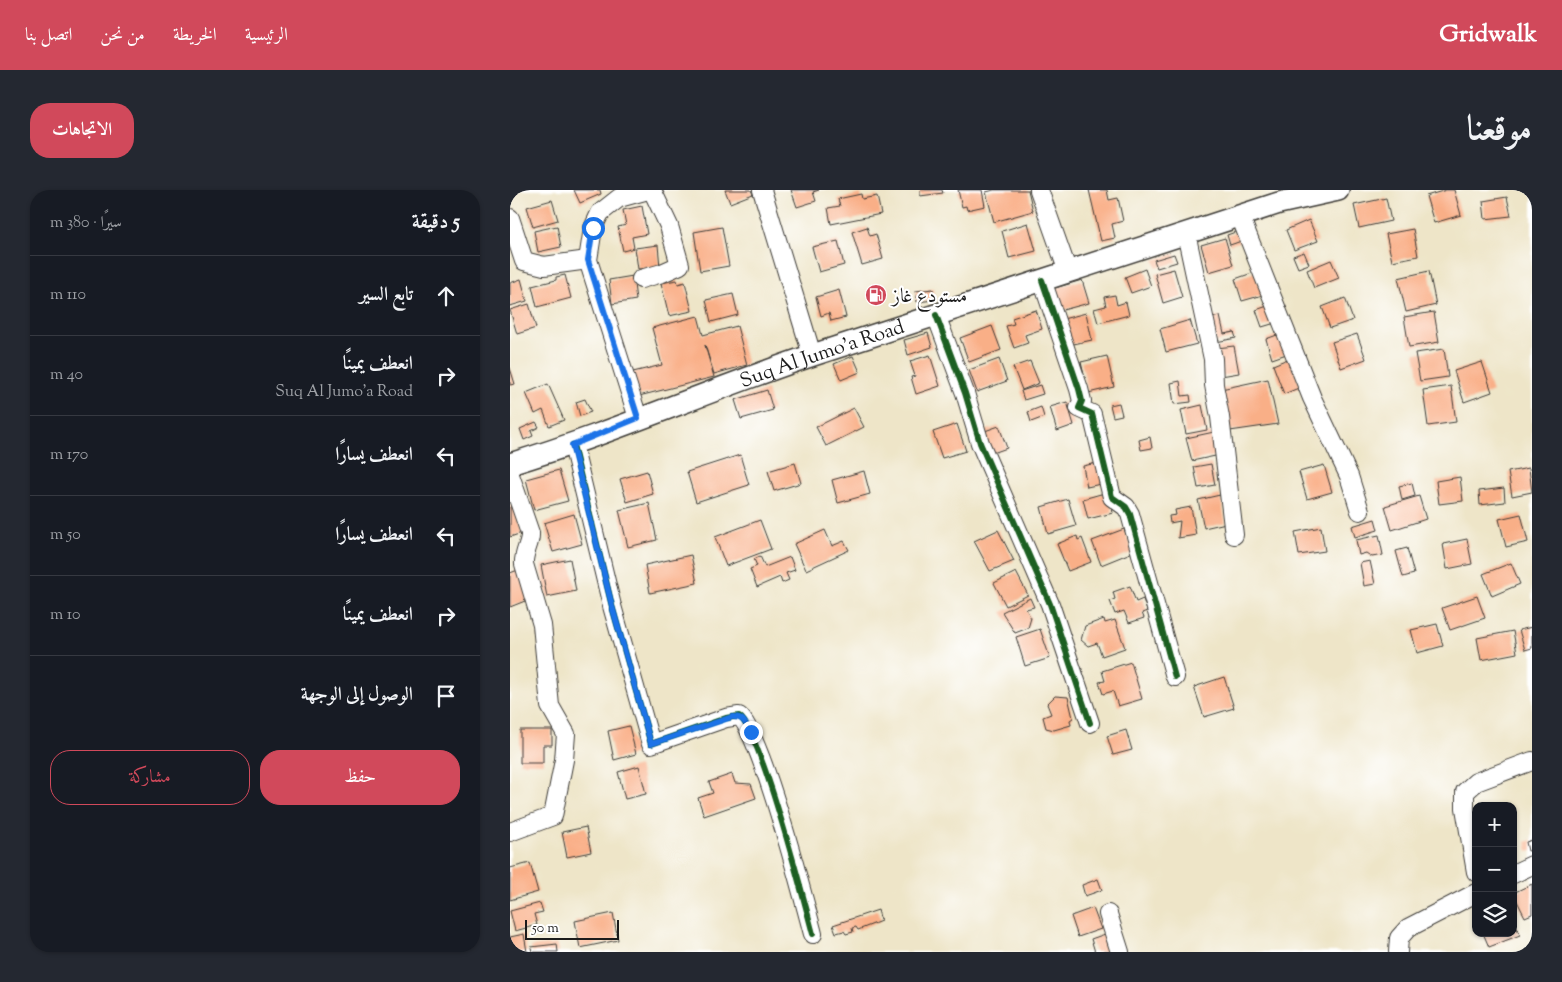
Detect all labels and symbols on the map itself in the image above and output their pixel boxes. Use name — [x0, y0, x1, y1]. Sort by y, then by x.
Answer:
route start — [582, 217, 605, 240]
fuel station icon: مستودع غاز — [864, 283, 888, 307]
place label: مستودع غاز — [890, 283, 967, 313]
street label: Suq Al Jumo’a Road — [736, 314, 909, 397]
route end — [740, 721, 763, 744]
scale bar — [525, 917, 619, 940]

